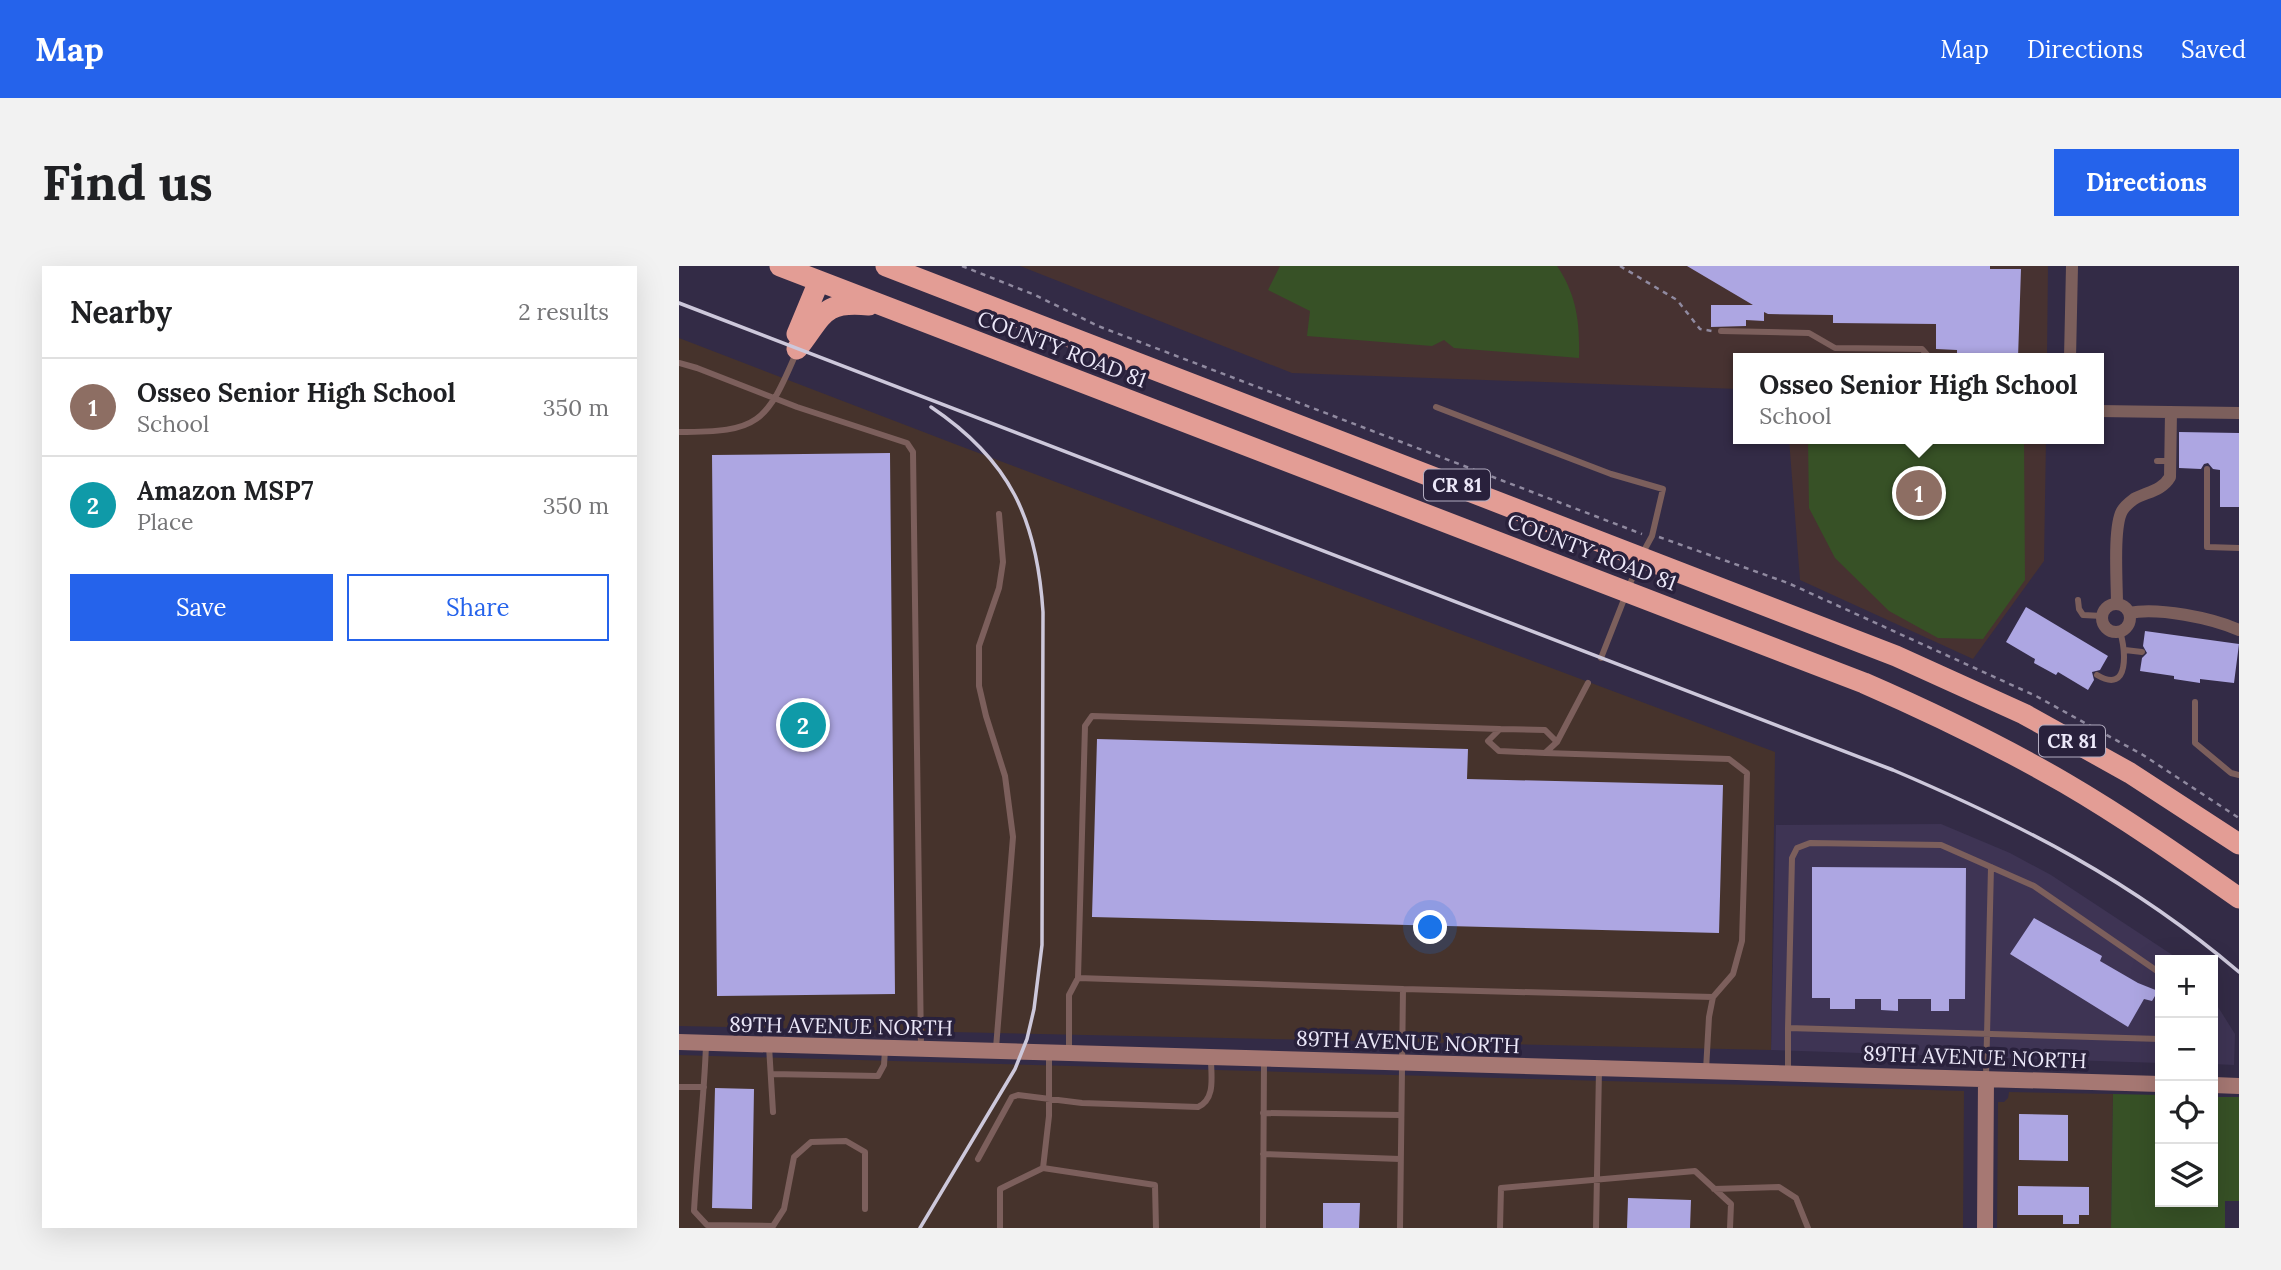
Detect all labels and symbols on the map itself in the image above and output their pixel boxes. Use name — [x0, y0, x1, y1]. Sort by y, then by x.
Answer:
street label: COUNTY ROAD 81 — [974, 304, 1150, 394]
pin: 1 — [1896, 467, 1942, 519]
road number: CR 81 — [1424, 470, 1490, 500]
street label: COUNTY ROAD 81 — [1504, 507, 1680, 597]
pin: 2 — [780, 699, 826, 751]
road number: CR 81 — [2039, 726, 2105, 756]
your location — [1413, 910, 1447, 944]
street label: 89TH AVENUE NORTH — [729, 1011, 953, 1041]
street label: 89TH AVENUE NORTH — [1296, 1025, 1520, 1059]
street label: 89TH AVENUE NORTH — [1863, 1040, 2087, 1074]

